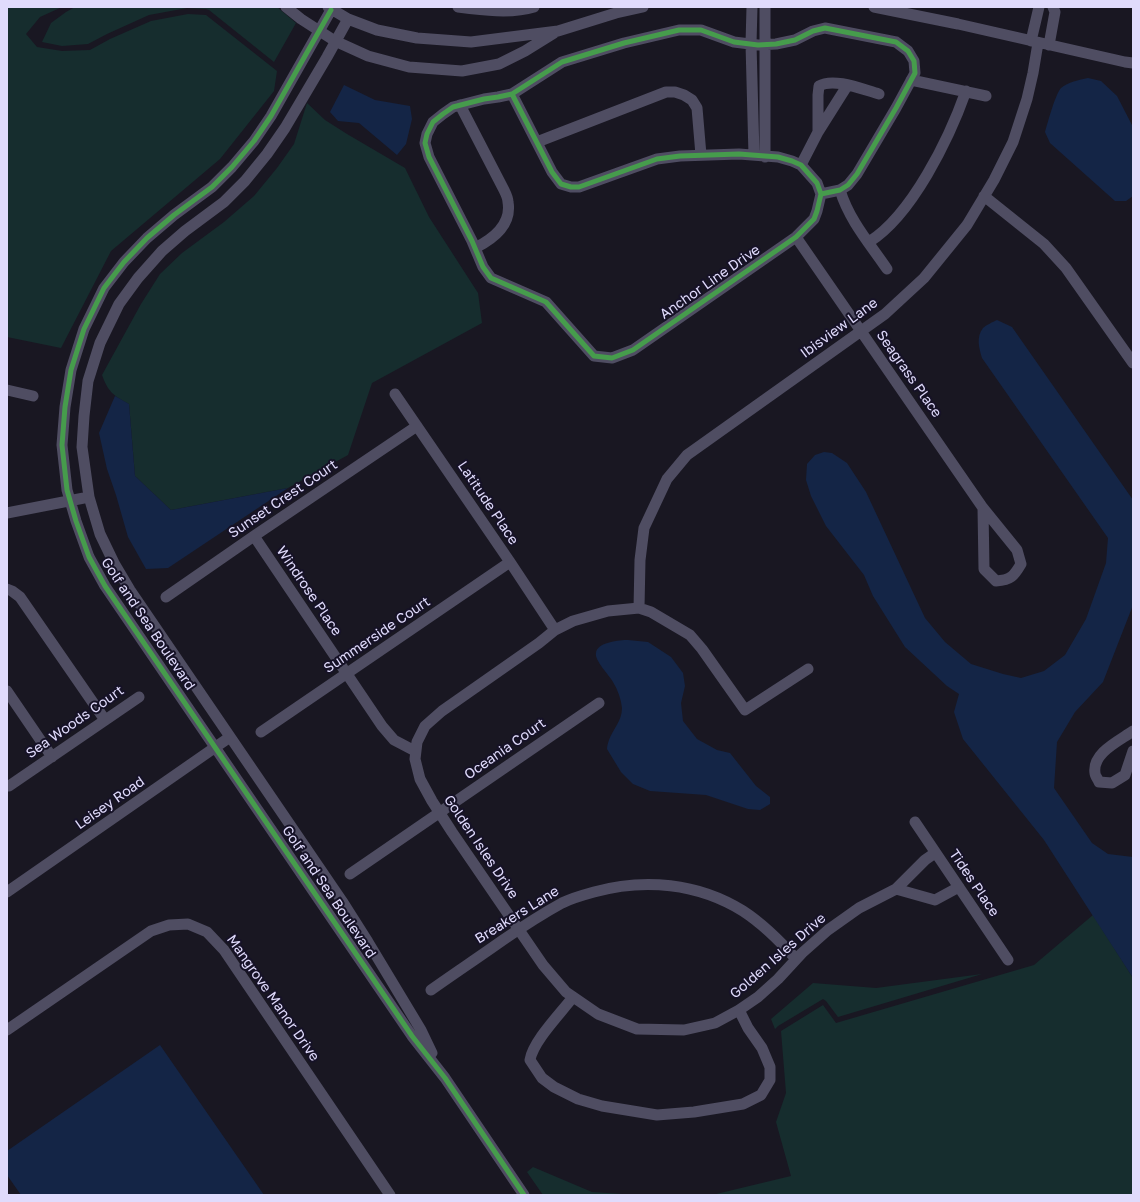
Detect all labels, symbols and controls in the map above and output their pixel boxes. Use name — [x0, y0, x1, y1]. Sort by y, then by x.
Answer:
street label: Anchor Line Drive — [657, 241, 763, 323]
street label: Ibisview Lane — [797, 294, 881, 362]
street label: Seagrass Place — [873, 327, 945, 421]
street label: Sunset Crest Court — [225, 456, 341, 542]
street label: Latitude Place — [454, 458, 522, 548]
street label: Windrose Place — [273, 543, 345, 639]
street label: Golf and Sea Boulevard — [97, 555, 199, 693]
street label: Summerside Court — [321, 593, 433, 677]
street label: Sea Woods Court — [23, 682, 127, 762]
street label: Oceania Court — [461, 715, 549, 783]
street label: Leisey Road — [72, 773, 148, 833]
street label: Golden Isles Drive — [440, 792, 522, 902]
street label: Golf and Sea Boulevard — [278, 823, 380, 961]
street label: Tides Place — [945, 846, 1003, 920]
street label: Breakers Lane — [472, 883, 562, 947]
street label: Golden Isles Drive — [727, 910, 829, 1002]
street label: Mangrove Manor Drive — [223, 932, 323, 1064]

